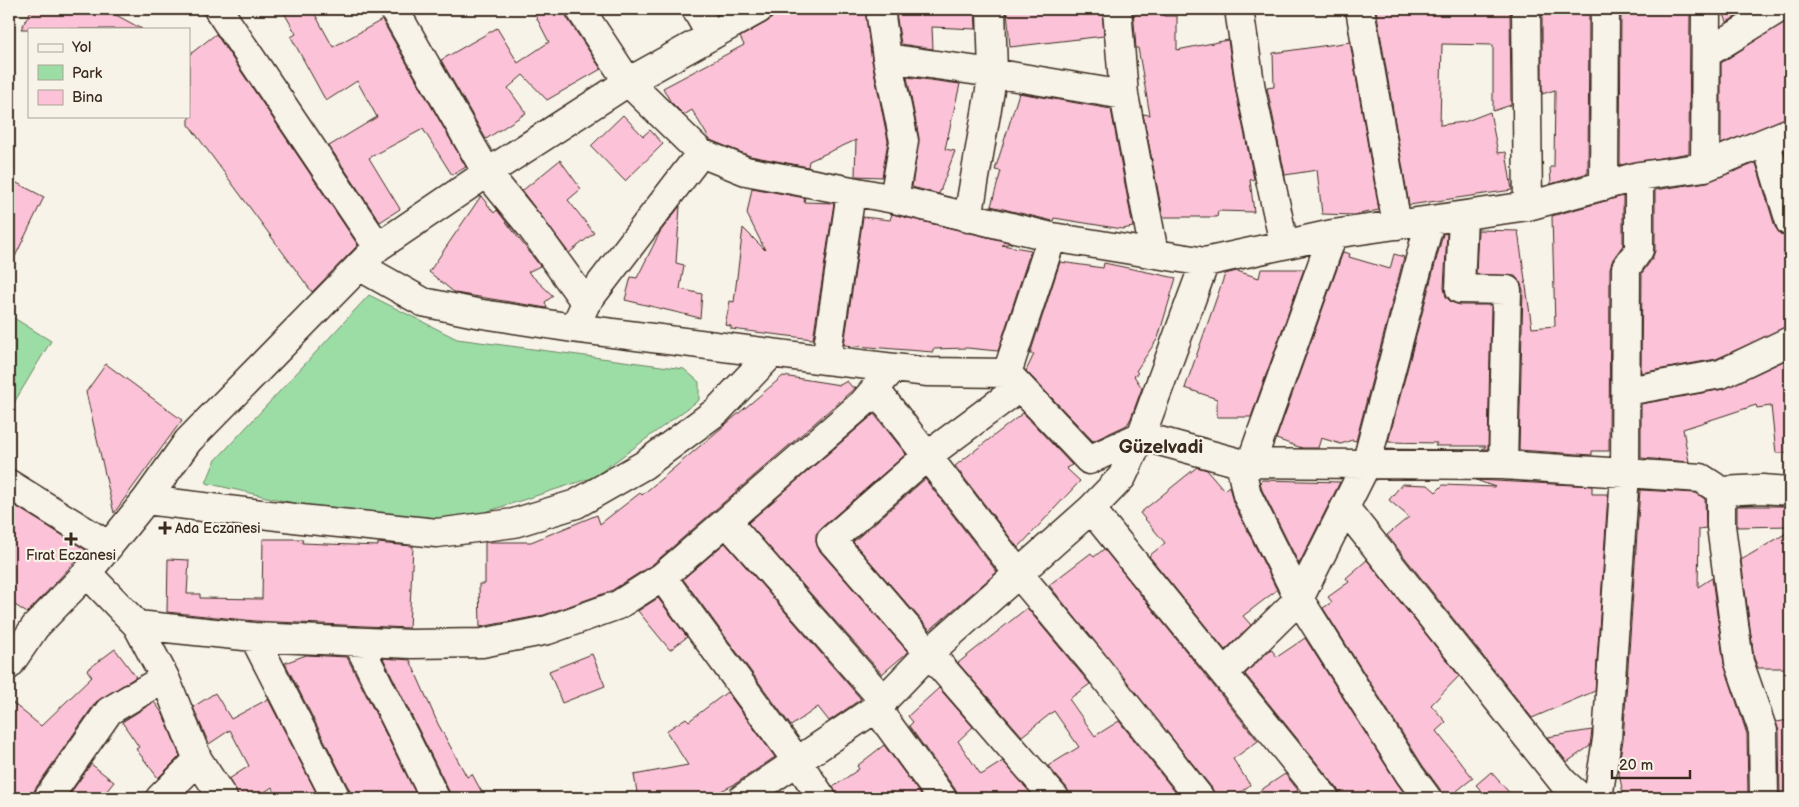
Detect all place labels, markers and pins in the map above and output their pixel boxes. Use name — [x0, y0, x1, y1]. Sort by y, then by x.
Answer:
place label: Ada Eczanesi — [175, 520, 261, 537]
marker: Ada Eczanesi — [159, 522, 171, 534]
marker: Fırat Eczanesi — [65, 533, 77, 545]
place label: Fırat Eczanesi — [26, 547, 116, 564]

